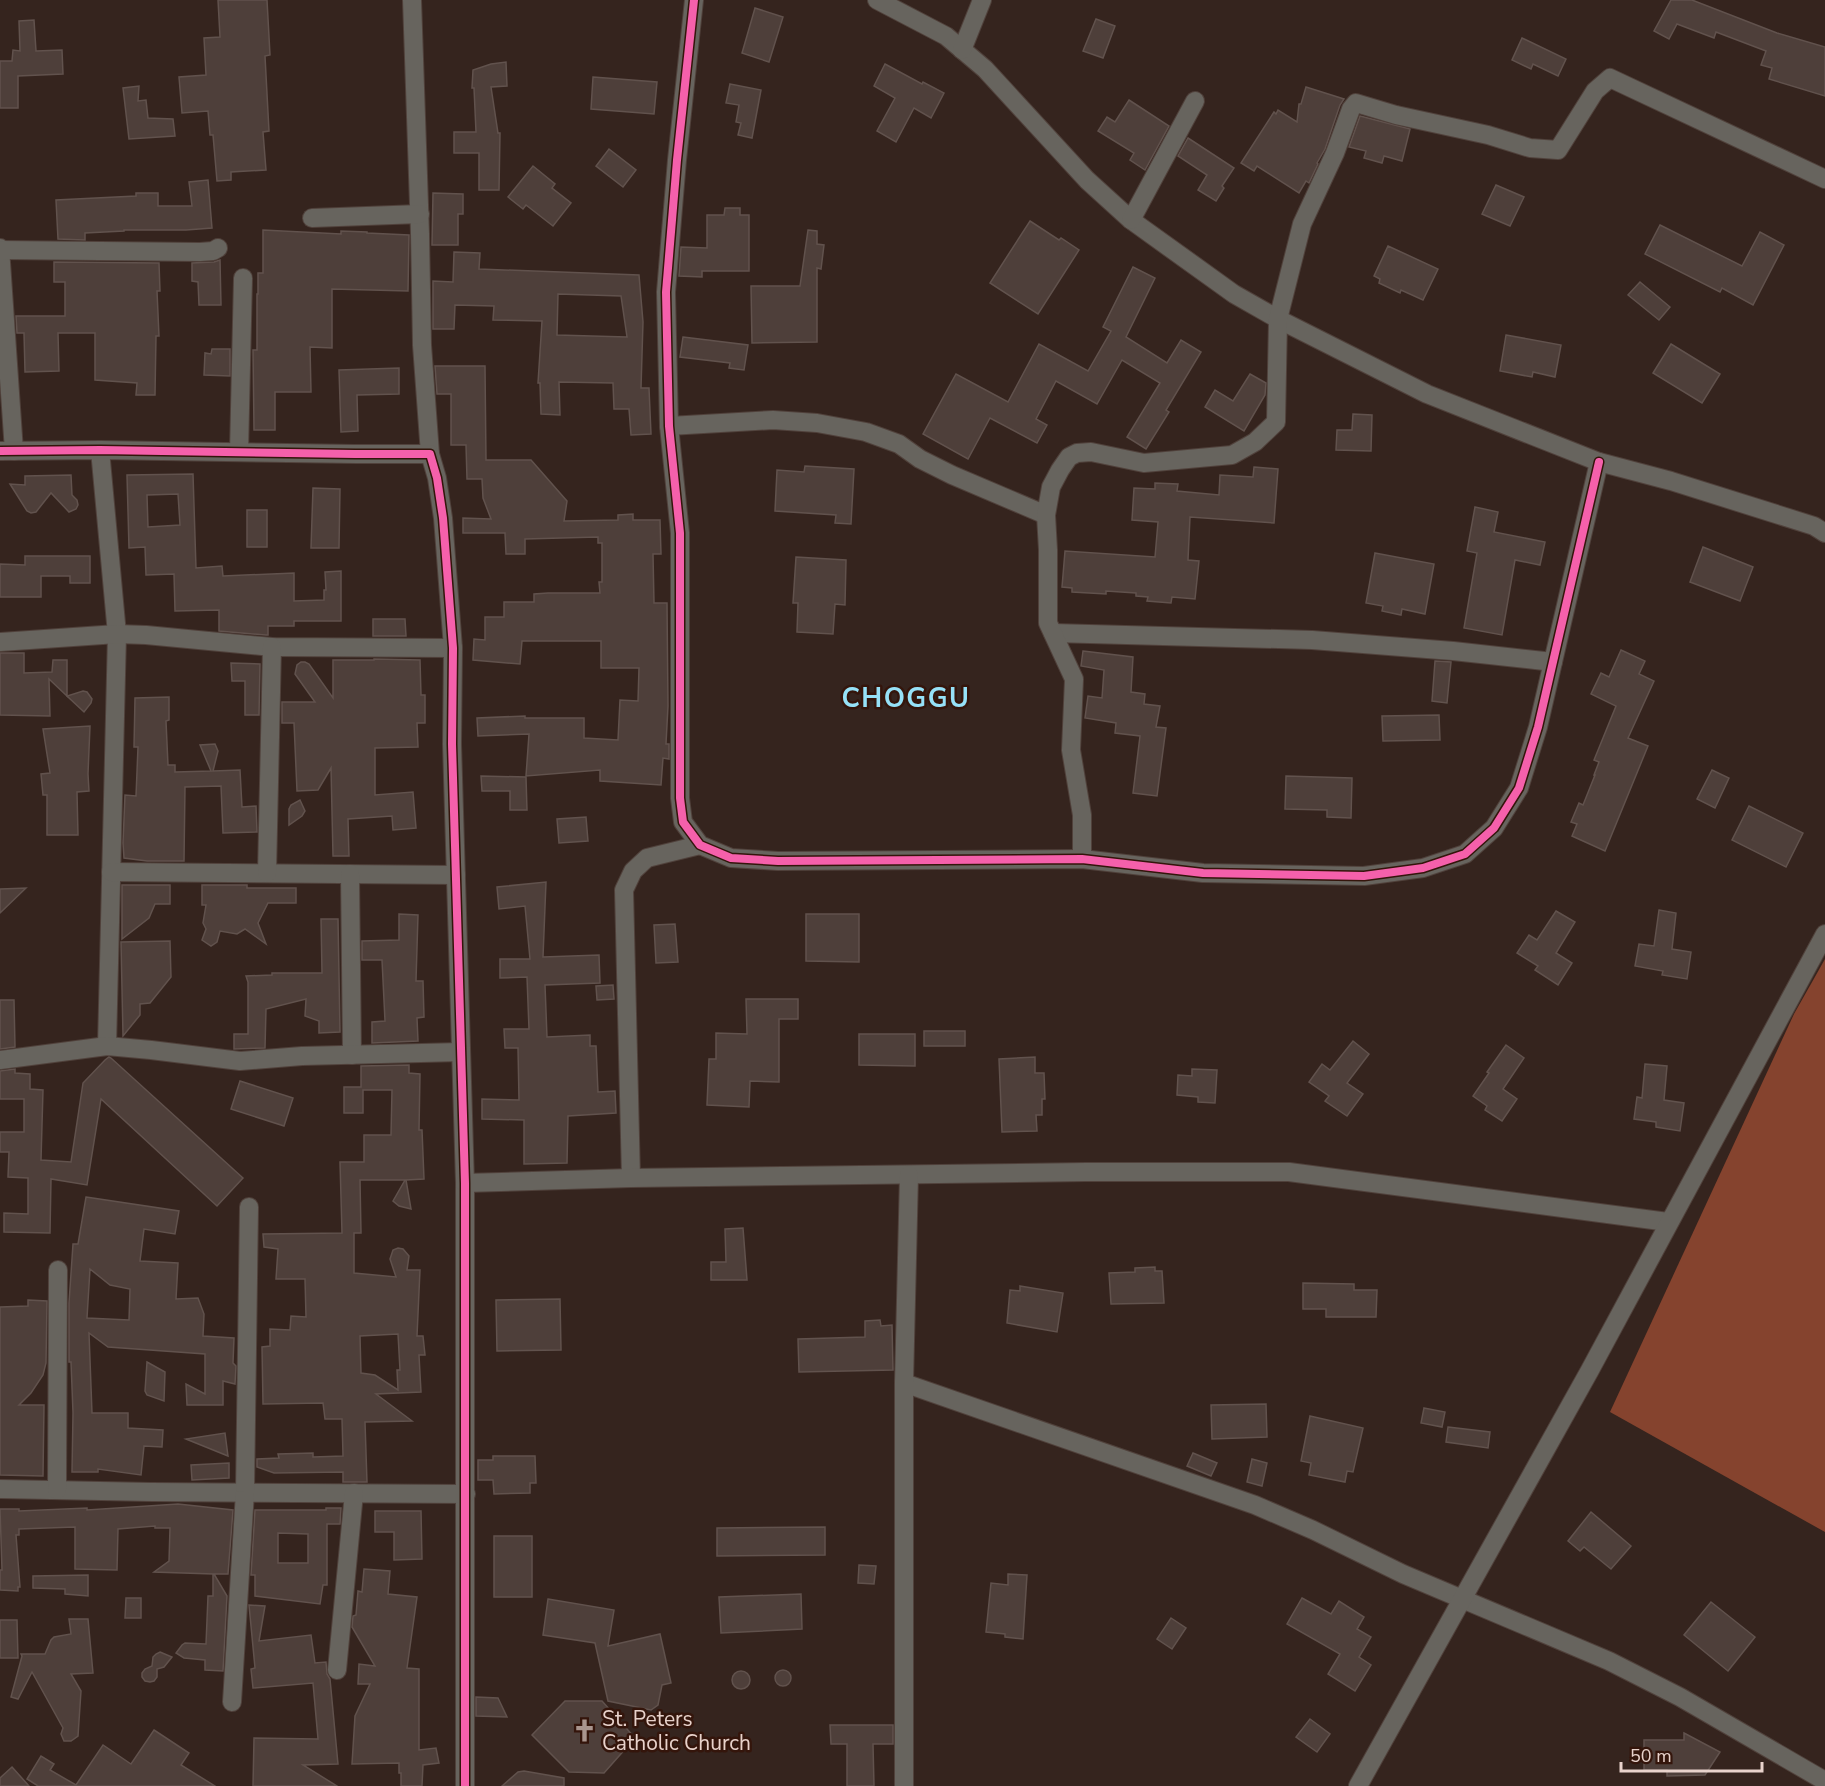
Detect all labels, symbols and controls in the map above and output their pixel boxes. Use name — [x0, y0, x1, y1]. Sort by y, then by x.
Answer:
district label: CHOGGU — [841, 680, 971, 717]
place label: St. Peters Catholic Church — [602, 1705, 751, 1757]
church icon: St. Peters Catholic Church — [571, 1718, 597, 1744]
scale bar — [1621, 1735, 1762, 1773]
text: 50 m — [1630, 1744, 1672, 1768]

